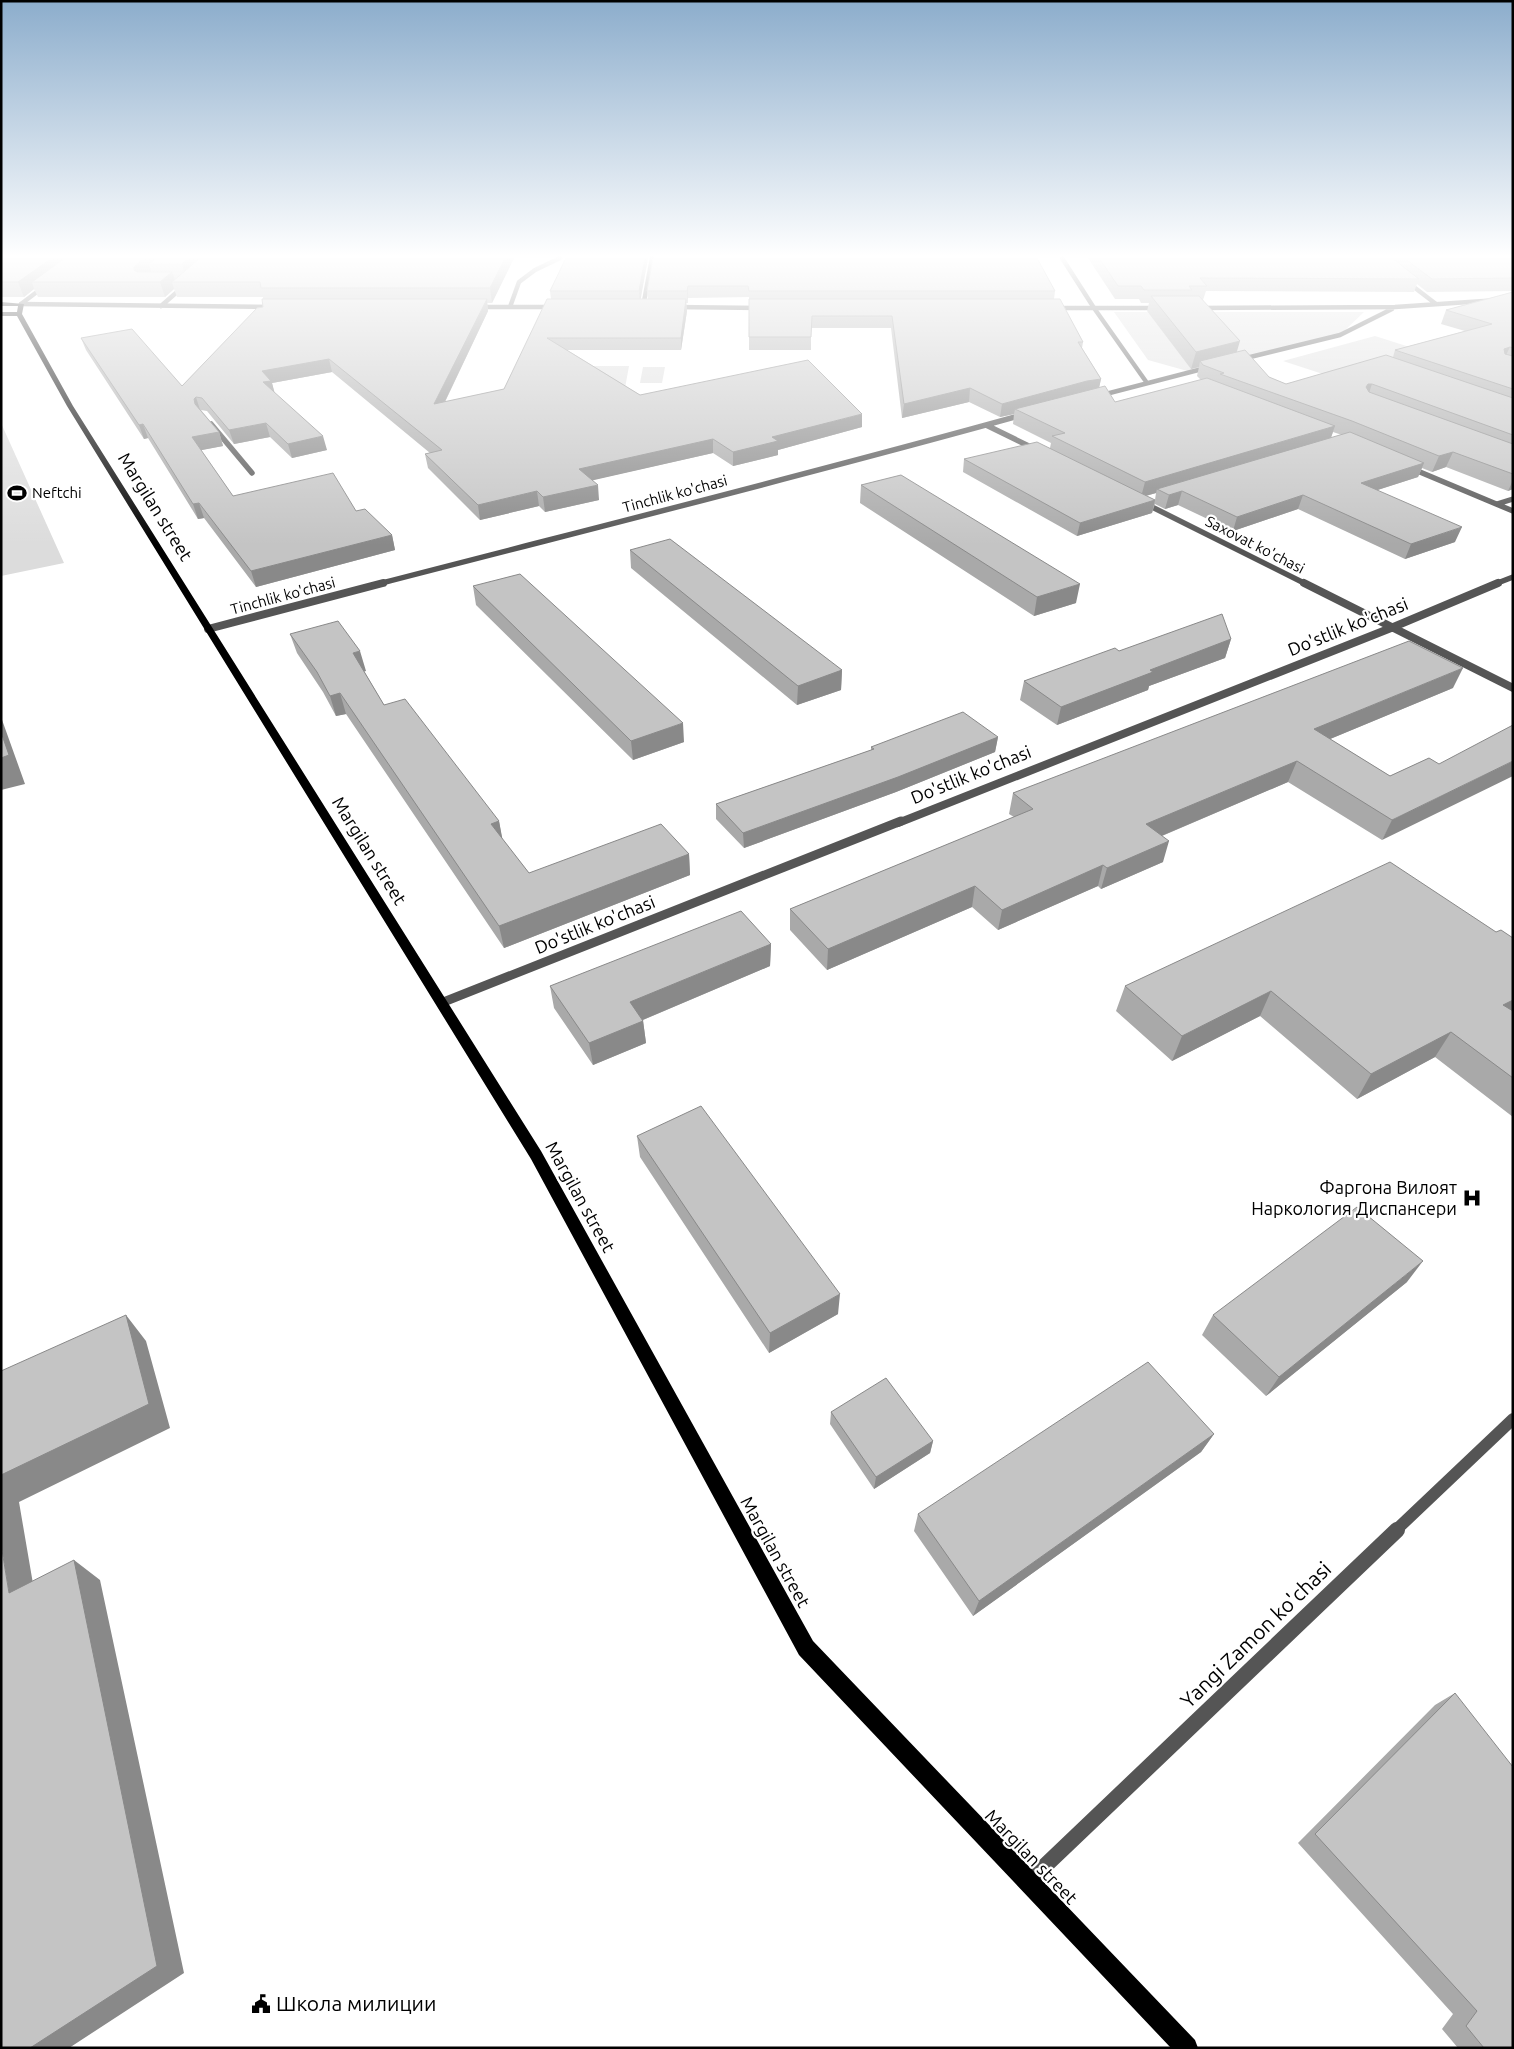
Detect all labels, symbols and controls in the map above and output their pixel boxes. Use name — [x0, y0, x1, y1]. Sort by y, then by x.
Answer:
street label: Margilan street — [115, 449, 197, 564]
street label: Tinchlik ko'chasi — [621, 471, 729, 516]
sports icon: Neftchi — [6, 482, 28, 504]
place label: Neftchi — [32, 484, 82, 501]
street label: Saxovat ko'chasi — [1203, 512, 1308, 577]
street label: Tinchlik ko'chasi — [229, 573, 337, 618]
street label: Do'stlik ko'chasi — [1285, 593, 1411, 659]
street label: Do'stlik ko'chasi — [908, 741, 1034, 807]
street label: Margilan street — [329, 793, 411, 908]
street label: Do'stlik ko'chasi — [532, 891, 658, 957]
street label: Margilan street — [542, 1138, 620, 1255]
place label: Фаргона Вилоят Наркология Диспансери — [1251, 1177, 1457, 1218]
hospital icon: Фаргона Вилоят Наркология Диспансери — [1461, 1187, 1483, 1209]
street label: Margilan street — [737, 1493, 815, 1610]
street label: Yangi Zamon ko'chasi — [1175, 1556, 1336, 1712]
street label: Margilan street — [982, 1805, 1082, 1908]
place label: Школа милиции — [276, 1991, 436, 2015]
public building icon: Школа милиции — [250, 1993, 272, 2015]

